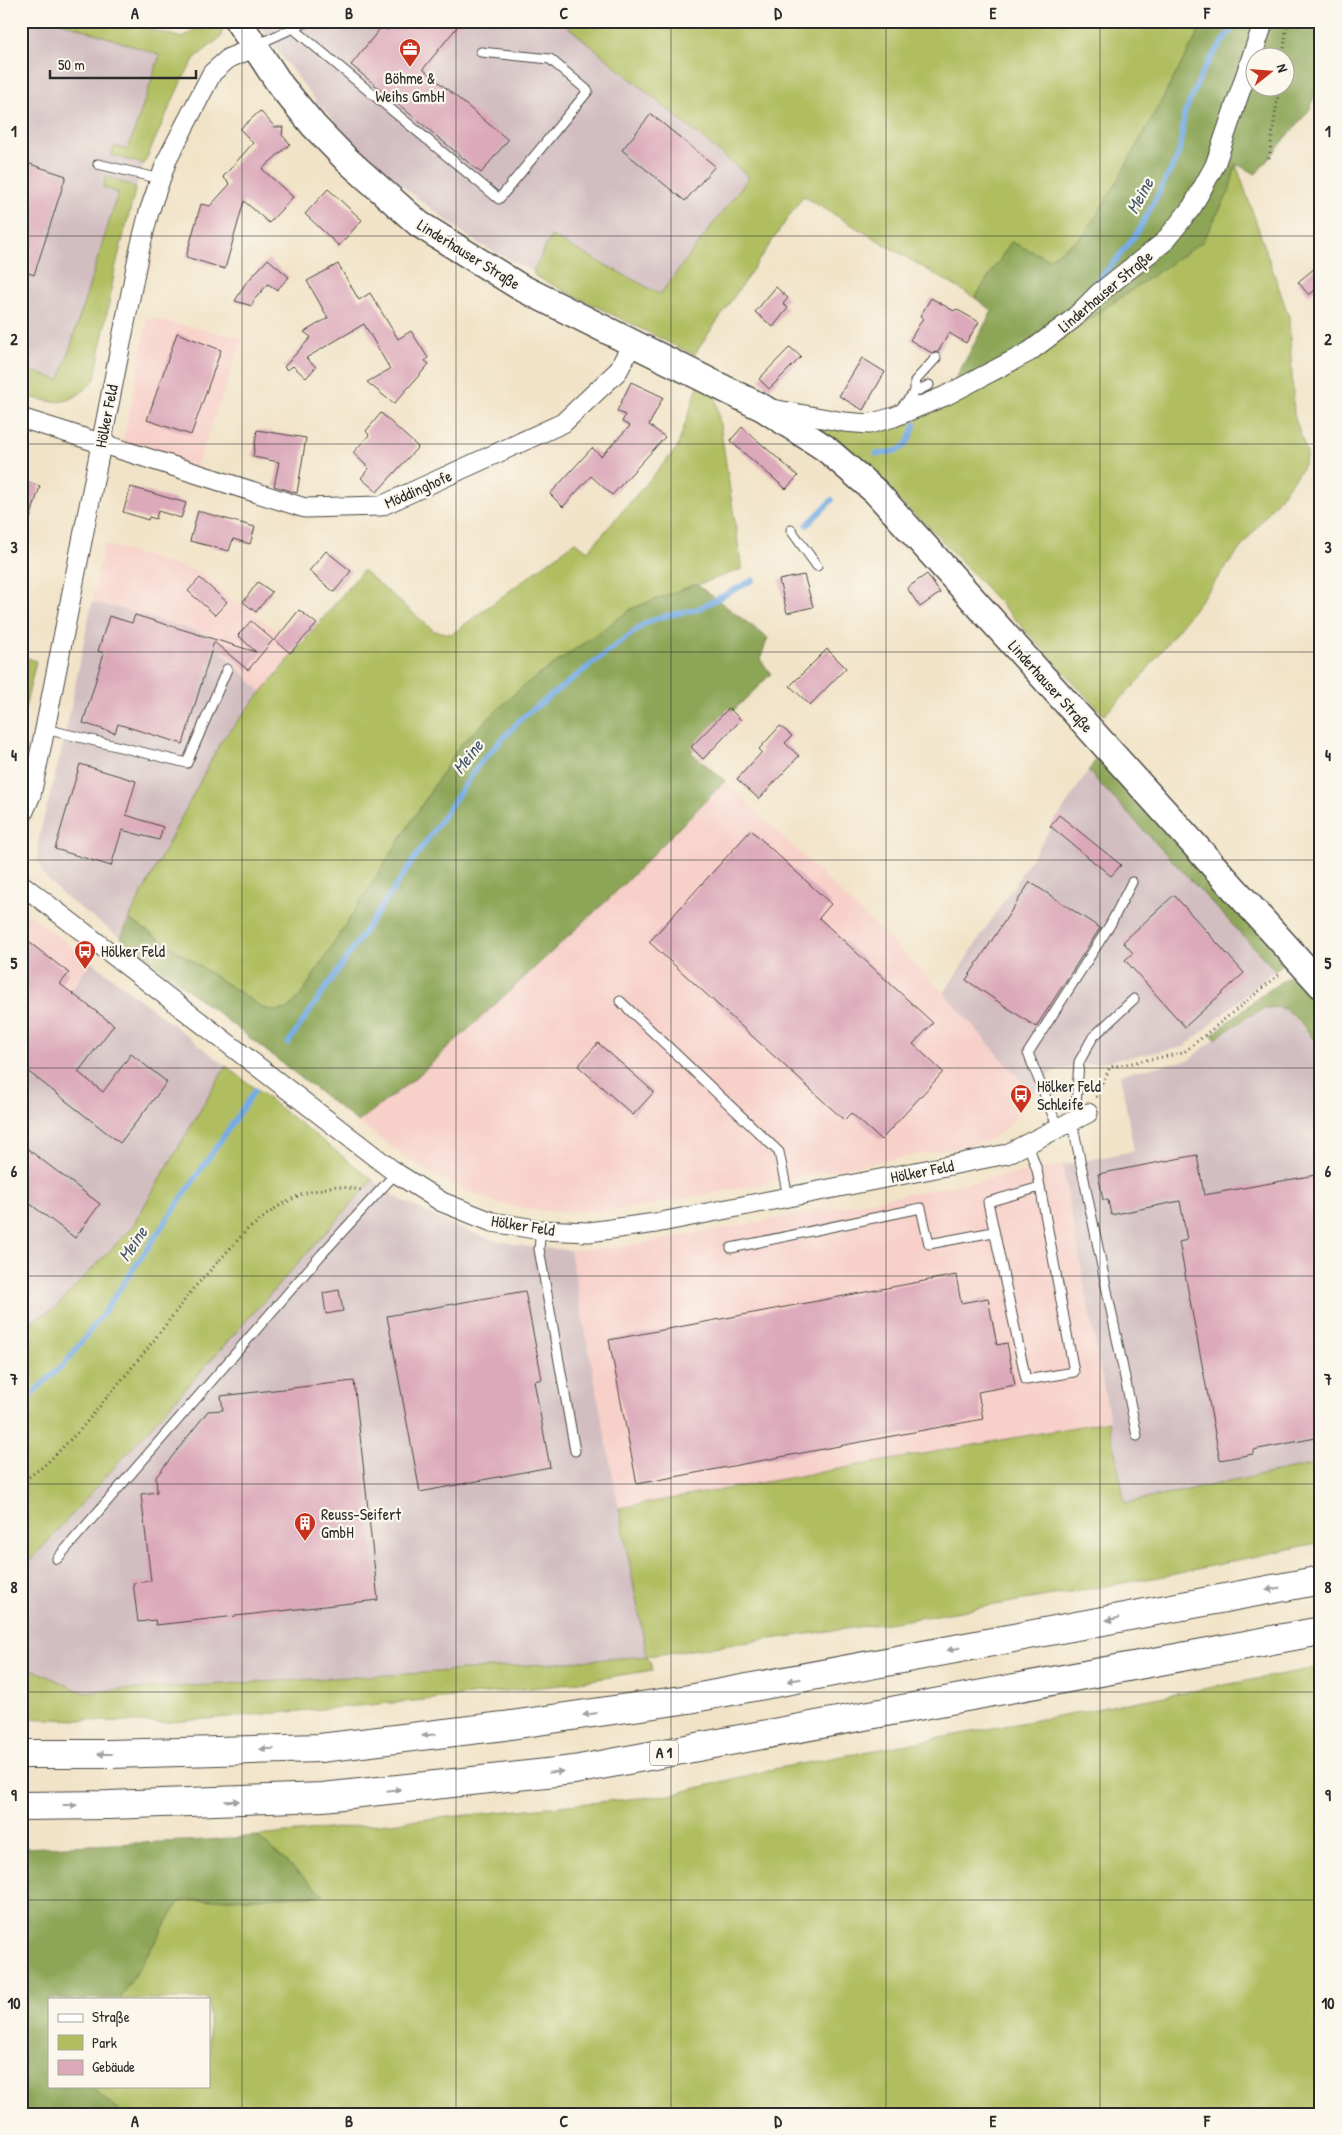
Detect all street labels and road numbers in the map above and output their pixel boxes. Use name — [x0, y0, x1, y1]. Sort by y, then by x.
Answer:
street label: Linderhauser Straße — [413, 214, 525, 295]
street label: Linderhauser Straße — [1053, 244, 1158, 337]
street label: Hölker Feld — [89, 383, 123, 449]
street label: Möddinghofe — [381, 464, 456, 514]
street label: Linderhauser Straße — [1004, 635, 1099, 737]
street label: Hölker Feld — [889, 1154, 955, 1188]
street label: Hölker Feld — [490, 1209, 556, 1241]
road number: A 1 — [650, 1740, 678, 1766]

